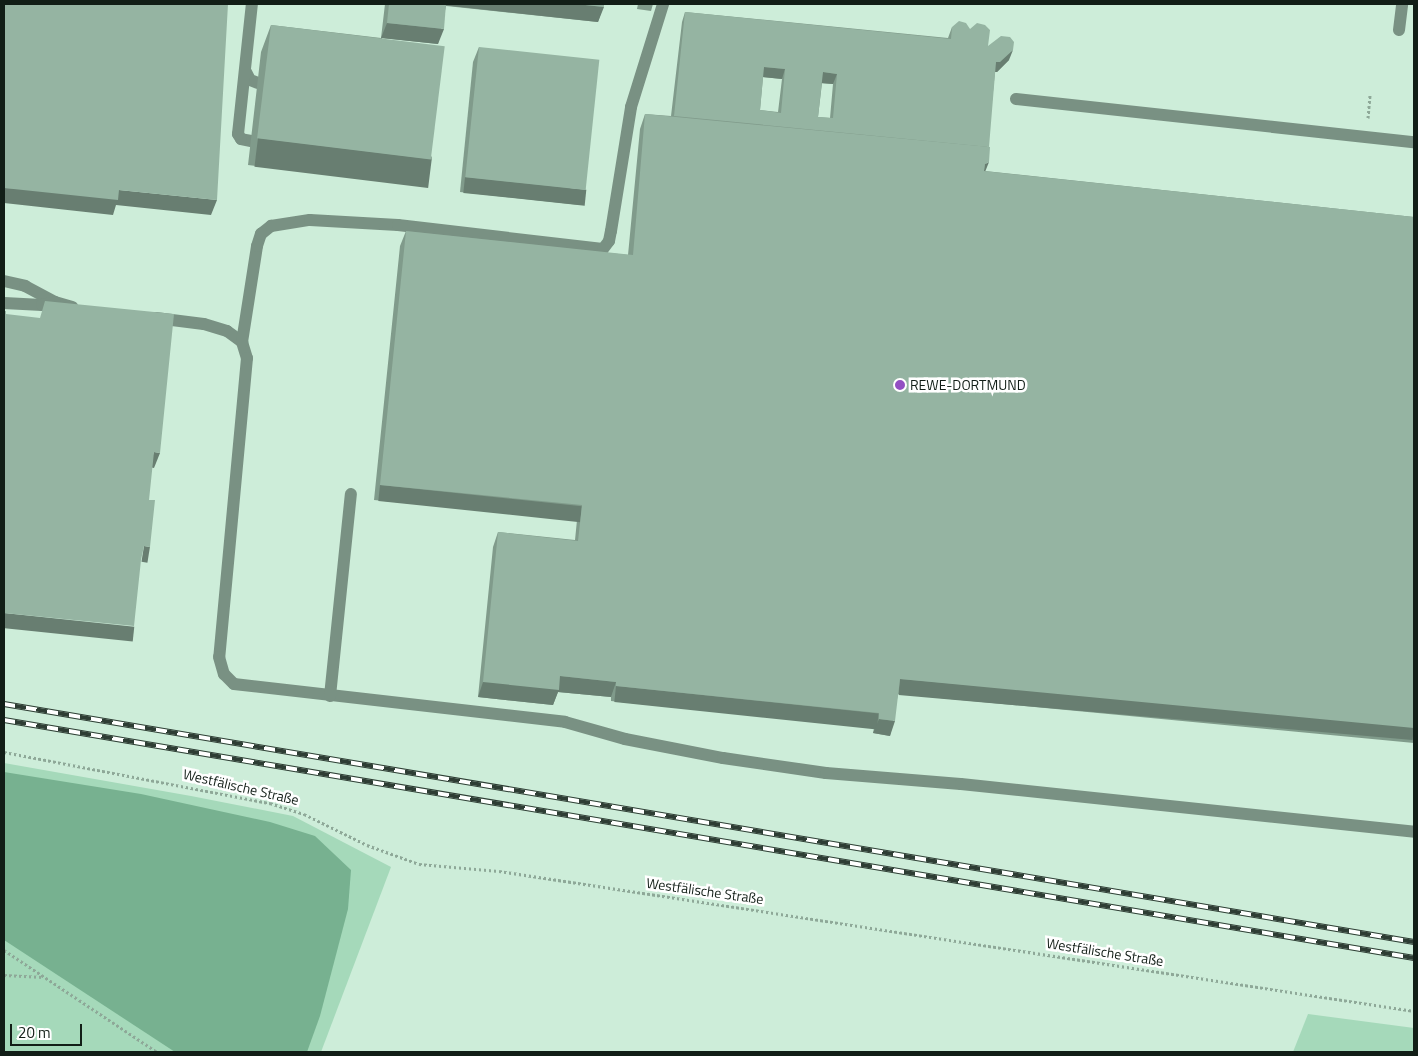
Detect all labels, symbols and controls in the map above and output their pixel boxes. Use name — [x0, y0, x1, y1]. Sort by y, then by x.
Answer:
place label: REWE-DORTMUND — [910, 377, 1026, 393]
marker: REWE-DORTMUND — [894, 379, 906, 391]
street label: Westfälische Straße — [182, 766, 300, 808]
street label: Westfälische Straße — [645, 874, 765, 908]
street label: Westfälische Straße — [1045, 934, 1165, 970]
scale bar — [12, 1014, 85, 1046]
text: 20 m — [18, 1021, 51, 1044]

